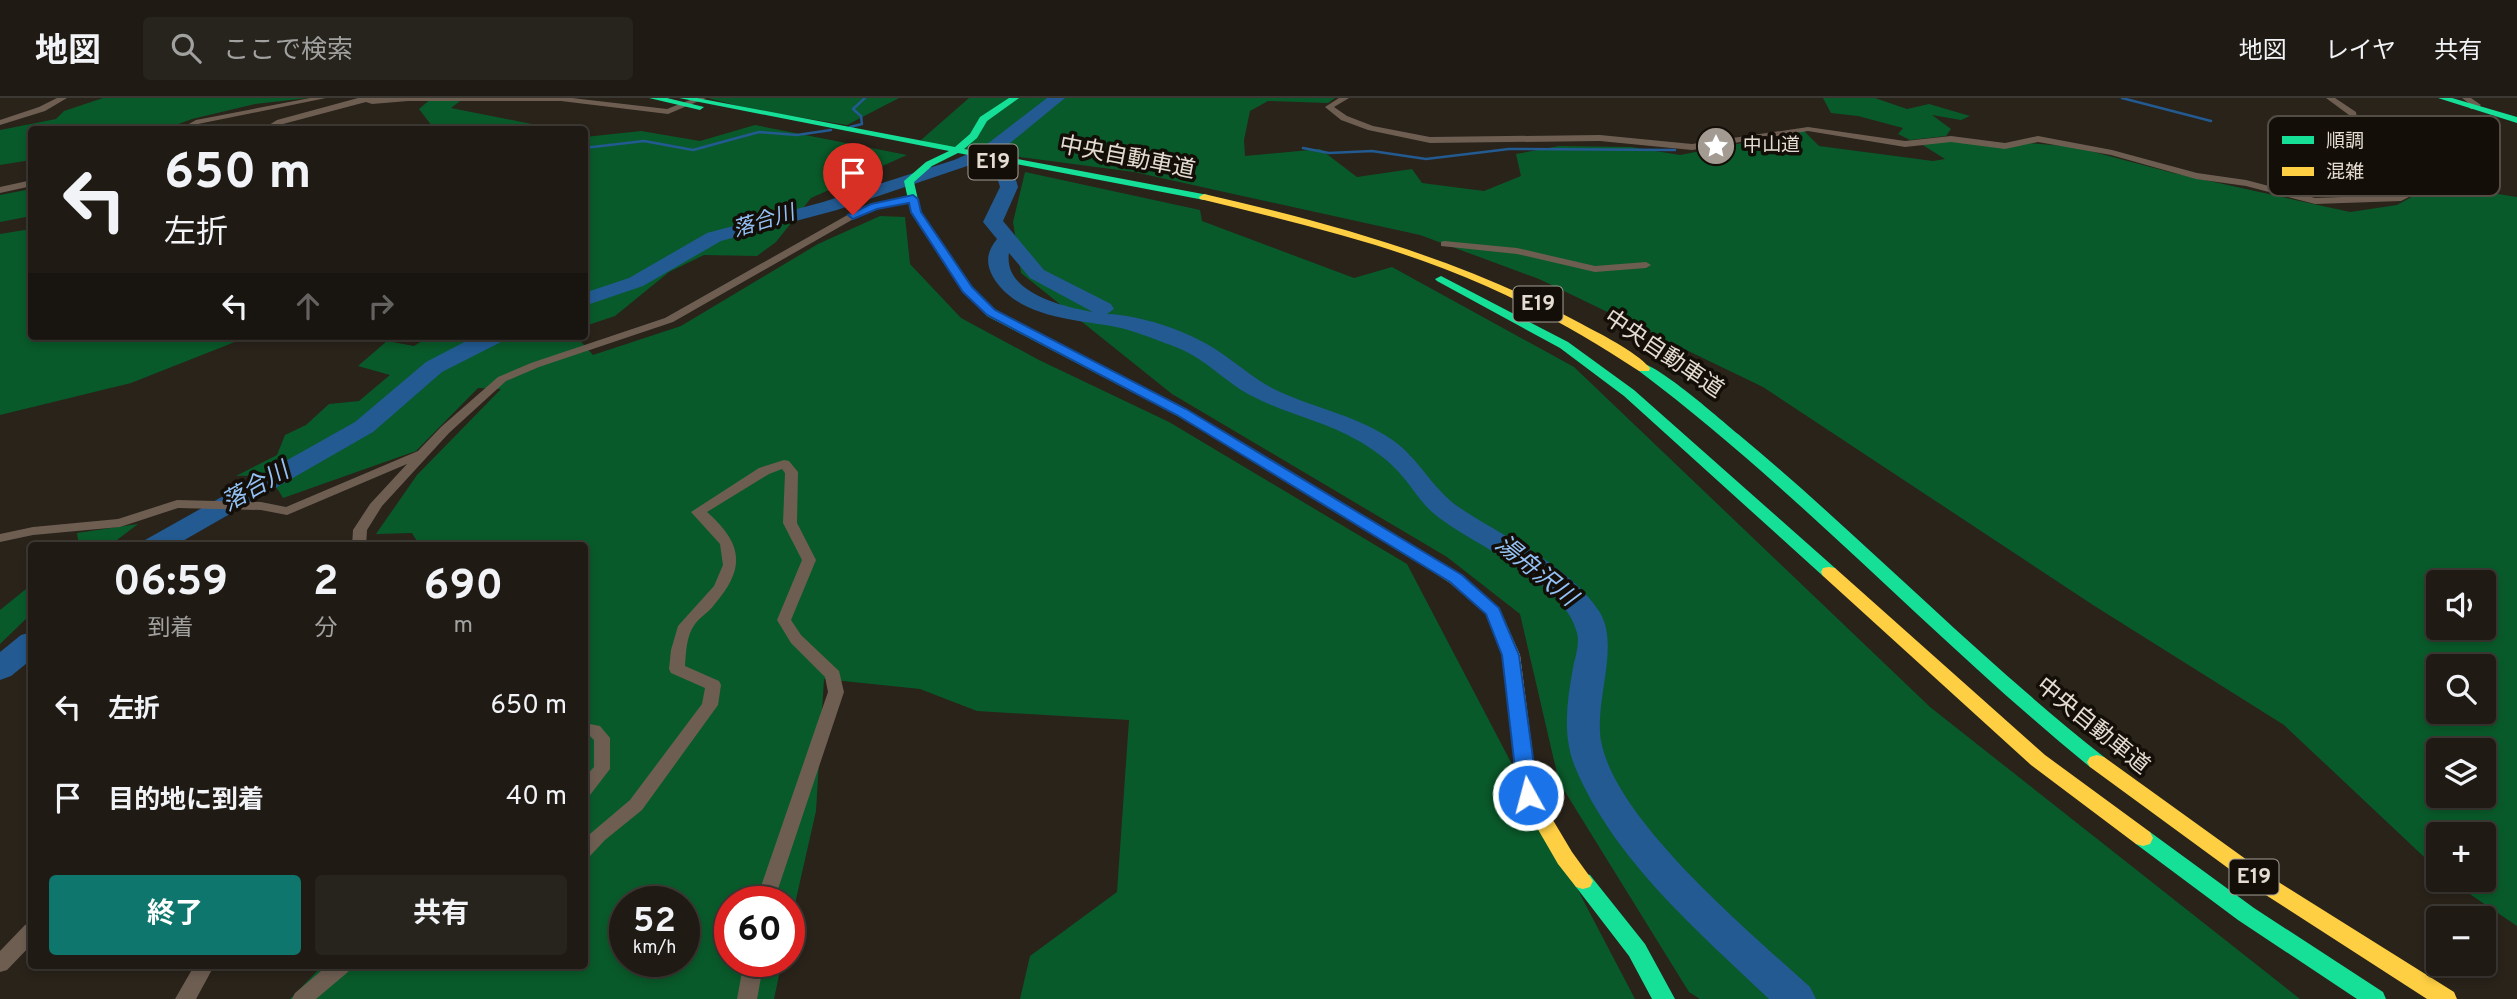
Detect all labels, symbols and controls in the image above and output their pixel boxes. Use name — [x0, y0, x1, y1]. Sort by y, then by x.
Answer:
search box — [143, 17, 633, 80]
icon: search — [167, 29, 205, 67]
text: 地図 — [35, 32, 101, 74]
text: ここで検索 — [223, 35, 353, 68]
text: 地図 — [2239, 37, 2287, 67]
text: レイヤ — [2325, 37, 2396, 67]
text: 共有 — [2434, 37, 2482, 67]
legend — [2268, 116, 2500, 196]
place icon: 中山道 — [1695, 125, 1737, 167]
text: 順調 — [2326, 130, 2364, 154]
street label: 中央自動車道 — [1057, 132, 1197, 186]
place label: 中山道 — [1743, 134, 1800, 158]
pin — [823, 143, 883, 215]
text: 650 m — [164, 144, 311, 206]
road number: E19 — [968, 144, 1018, 180]
icon: left — [49, 154, 140, 245]
icon: arrive — [834, 154, 872, 192]
text: 混雑 — [2326, 161, 2364, 185]
water label: 落合川 — [730, 199, 800, 244]
text: 左折 — [164, 214, 228, 254]
road number: E19 — [1514, 286, 1562, 322]
icon: left — [216, 287, 254, 325]
icon: ahead — [289, 287, 327, 325]
icon: right — [362, 287, 400, 325]
street label: 中央自動車道 — [1598, 304, 1728, 406]
water label: 落合川 — [217, 456, 297, 519]
water label: 湯舟沢川 — [1488, 530, 1584, 616]
text: 06:59 — [113, 557, 228, 610]
text: 2 — [313, 557, 339, 610]
text: 690 — [424, 561, 503, 614]
map controls — [2426, 570, 2496, 976]
button: sound — [2426, 570, 2496, 640]
text: m — [454, 612, 473, 641]
text: 到着 — [147, 615, 193, 644]
text: 分 — [314, 615, 337, 644]
button: search — [2426, 654, 2496, 724]
street label: 中央自動車道 — [2029, 672, 2155, 782]
icon: left — [49, 688, 87, 726]
text: 650 m — [491, 690, 567, 723]
text: 左折 — [108, 694, 160, 727]
button: layers — [2426, 738, 2496, 808]
position arrow — [1491, 758, 1565, 832]
icon: arrive — [49, 779, 87, 817]
text: 40 m — [506, 781, 567, 814]
text: 目的地に到着 — [108, 785, 264, 818]
button: + — [2426, 822, 2496, 892]
road number: E19 — [2230, 860, 2278, 894]
button: 終了 — [49, 875, 301, 955]
button: 共有 — [315, 875, 567, 955]
speed limit sign: 60 — [714, 886, 805, 977]
text: 52 — [633, 900, 676, 944]
button: − — [2426, 906, 2496, 976]
text: km/h — [633, 937, 676, 960]

